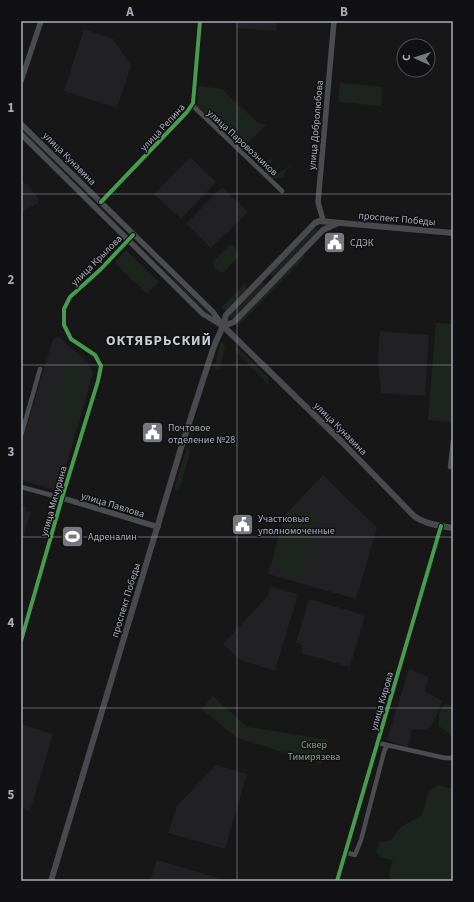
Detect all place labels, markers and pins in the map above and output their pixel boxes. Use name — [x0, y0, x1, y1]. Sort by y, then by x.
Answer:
public building icon: СДЭК — [322, 229, 348, 255]
place label: СДЭК — [350, 236, 374, 250]
public building icon: Почтовое отделение №28 — [139, 420, 165, 446]
place label: Почтовое отделение №28 — [168, 421, 235, 447]
public building icon: Участковые уполномоченные — [230, 511, 256, 537]
place label: Участковые уполномоченные — [258, 512, 335, 538]
sports icon: Адреналин — [60, 523, 86, 549]
place label: Адреналин — [88, 530, 137, 544]

